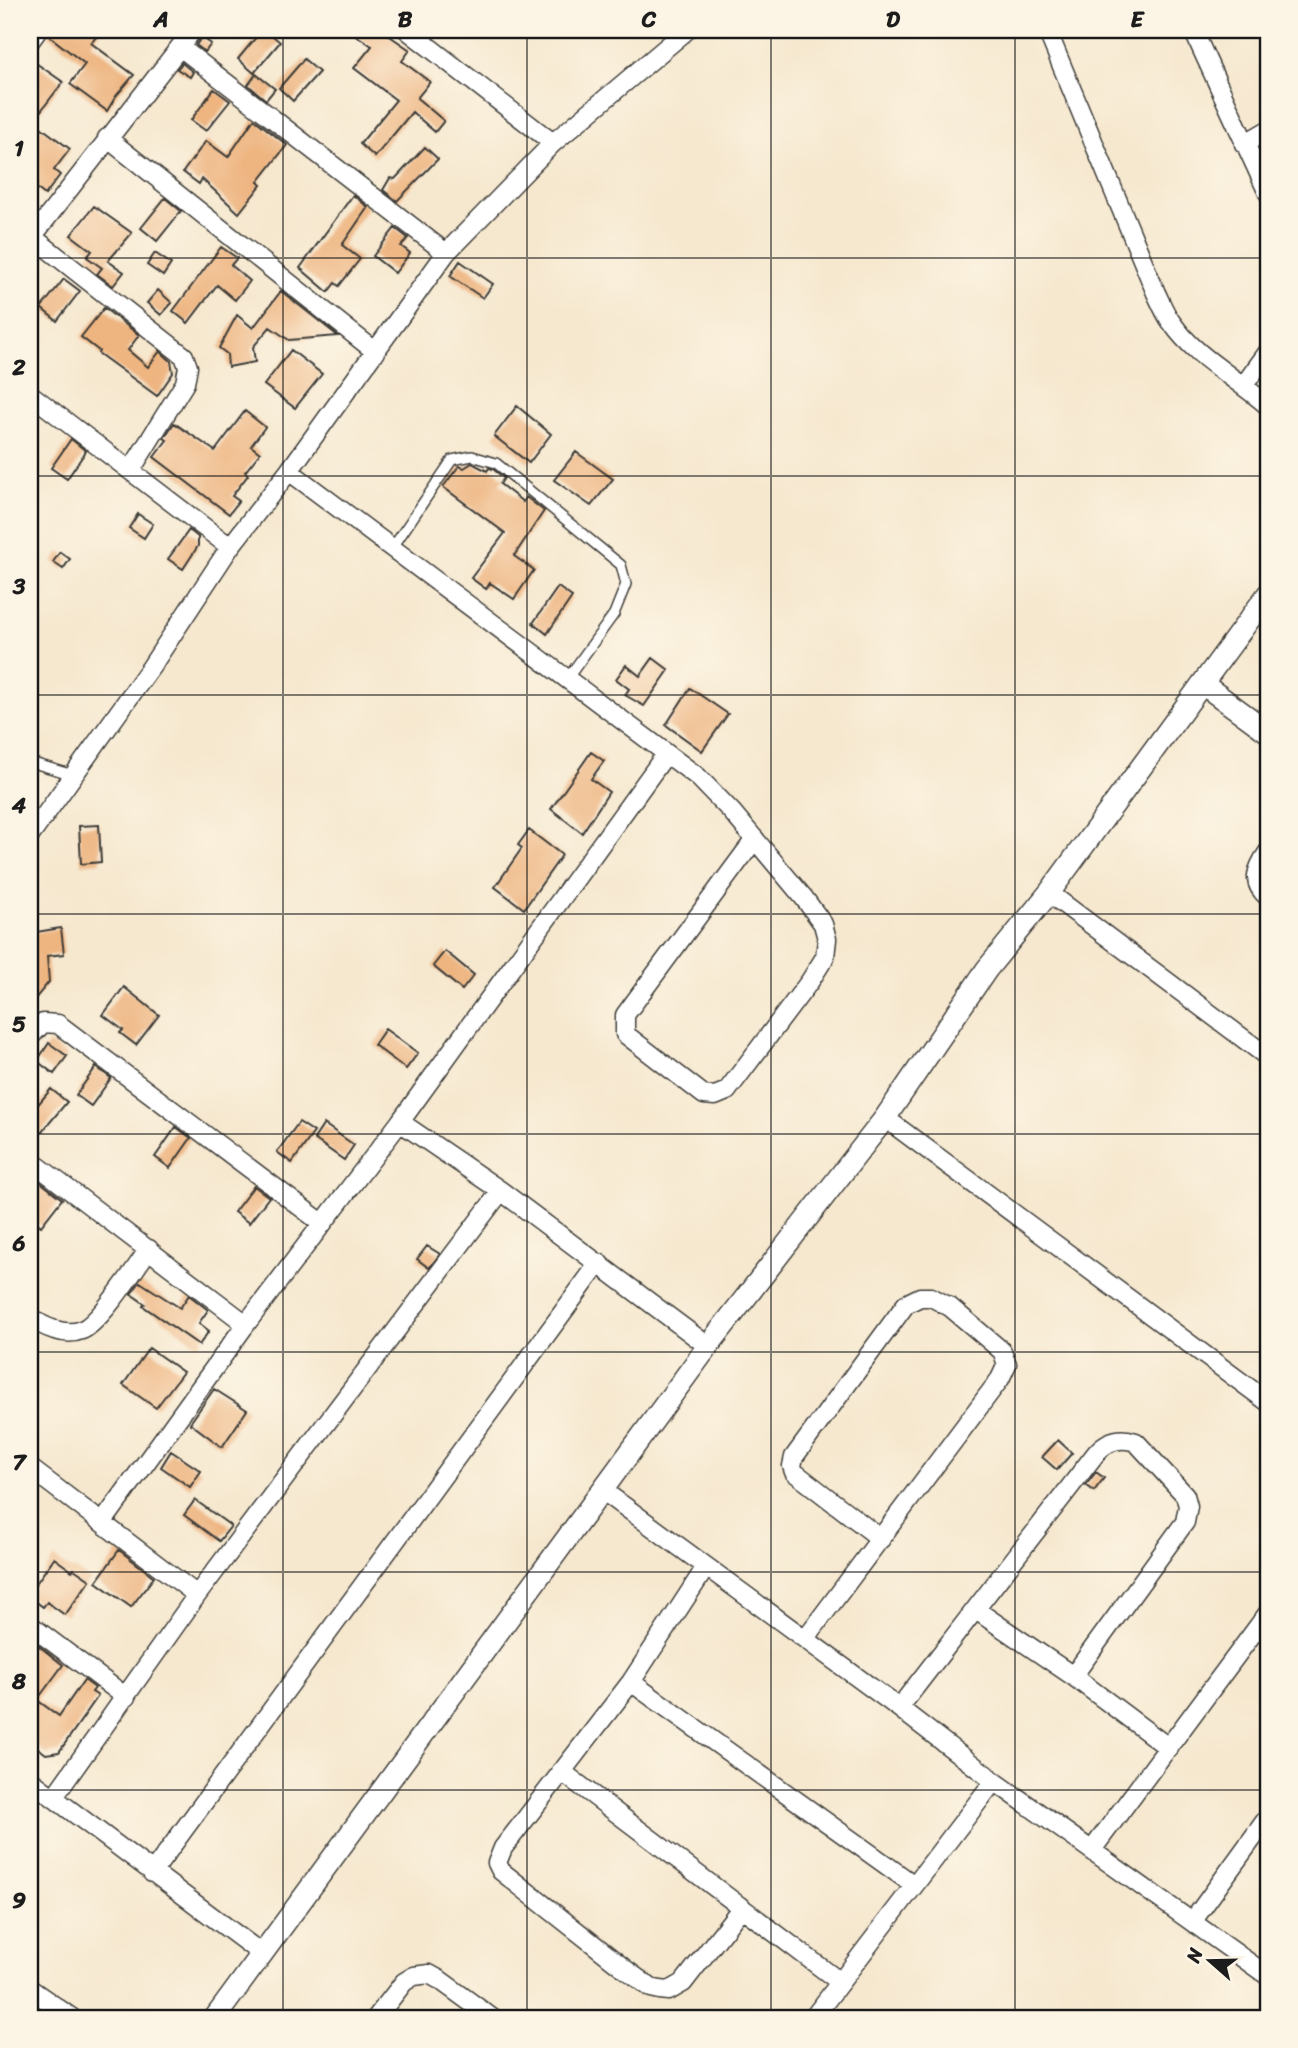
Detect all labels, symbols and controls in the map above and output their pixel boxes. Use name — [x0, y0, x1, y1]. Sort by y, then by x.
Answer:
text: A — [152, 0, 169, 40]
text: B — [398, 0, 413, 40]
text: C — [641, 0, 657, 40]
text: D — [886, 0, 901, 40]
text: E — [1131, 0, 1146, 40]
text: 1 — [14, 128, 24, 169]
text: 2 — [11, 347, 26, 388]
text: 3 — [12, 566, 26, 607]
text: 4 — [11, 785, 27, 826]
text: 5 — [12, 1004, 26, 1045]
text: 6 — [11, 1223, 26, 1264]
text: 7 — [12, 1442, 27, 1483]
text: 8 — [11, 1661, 26, 1702]
text: 9 — [12, 1880, 26, 1921]
north arrow — [1176, 1926, 1246, 1996]
text: N — [1176, 1943, 1213, 1968]

